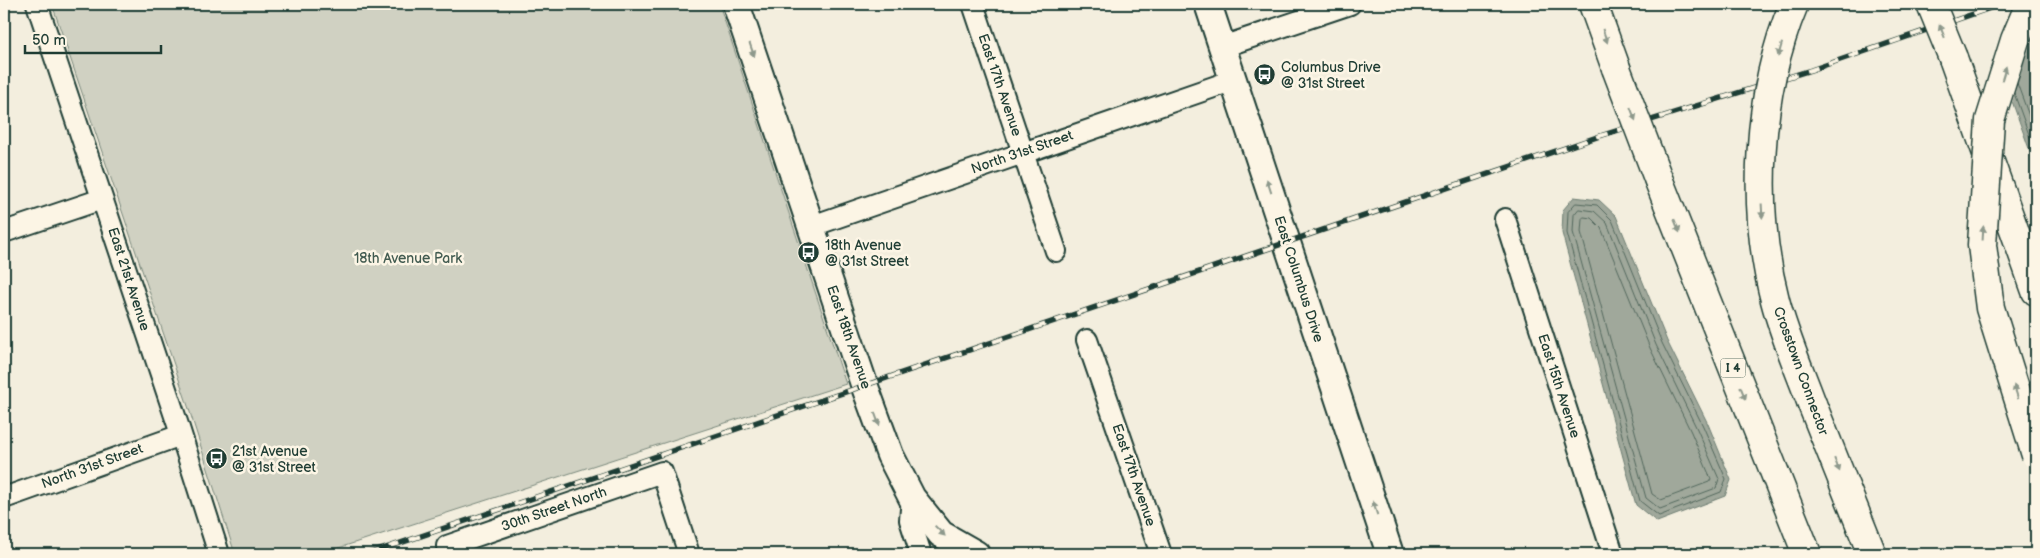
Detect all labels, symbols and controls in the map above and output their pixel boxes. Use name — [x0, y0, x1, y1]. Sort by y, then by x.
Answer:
scale bar — [25, 22, 161, 54]
one-way arrow — [1938, 23, 1946, 38]
one-way arrow — [1601, 29, 1609, 44]
text: 50 m — [32, 31, 66, 50]
street label: East 17th Avenue — [975, 32, 1025, 138]
one-way arrow — [748, 43, 756, 58]
one-way arrow — [1775, 43, 1783, 58]
place label: Columbus Drive @ 31st Street — [1281, 59, 1381, 92]
bus stop icon: Columbus Drive @ 31st Street — [1253, 63, 1277, 87]
one-way arrow — [2001, 66, 2009, 81]
one-way arrow — [1629, 107, 1637, 122]
street label: North 31st Street — [969, 126, 1076, 177]
one-way arrow — [1264, 179, 1272, 194]
one-way arrow — [1758, 203, 1766, 219]
street label: East Columbus Drive — [1271, 214, 1327, 344]
one-way arrow — [1673, 219, 1681, 233]
street label: East 21st Avenue — [104, 225, 154, 333]
one-way arrow — [1979, 225, 1987, 241]
place label: 18th Avenue @ 31st Street — [825, 237, 910, 270]
bus stop icon: 18th Avenue @ 31st Street — [797, 241, 821, 265]
park label: 18th Avenue Park — [354, 250, 462, 267]
street label: East 18th Avenue — [823, 283, 875, 391]
street label: Crosstown Connector — [1770, 304, 1833, 439]
street label: East 15th Avenue — [1534, 332, 1584, 440]
road number: I 4 — [1720, 358, 1746, 378]
one-way arrow — [2011, 384, 2019, 399]
one-way arrow — [1740, 386, 1747, 401]
one-way arrow — [873, 412, 881, 427]
street label: East 17th Avenue — [1109, 422, 1159, 528]
street label: North 31st Street — [39, 440, 146, 492]
place label: 21st Avenue @ 31st Street — [232, 443, 317, 476]
bus stop icon: 21st Avenue @ 31st Street — [204, 447, 228, 471]
one-way arrow — [1833, 458, 1841, 472]
street label: 30th Street North — [499, 483, 609, 535]
one-way arrow — [1370, 500, 1378, 515]
one-way arrow — [934, 525, 946, 537]

